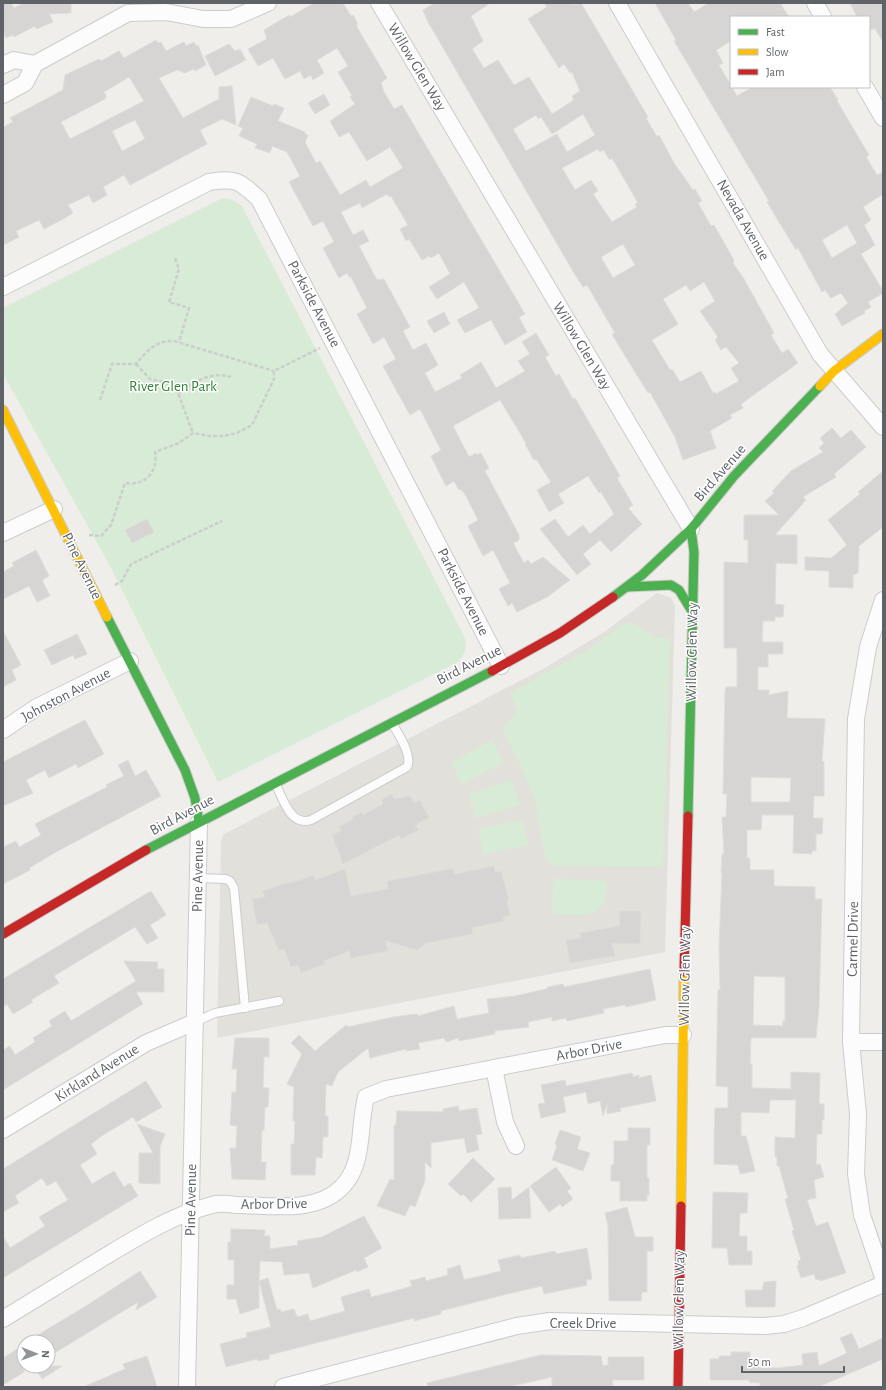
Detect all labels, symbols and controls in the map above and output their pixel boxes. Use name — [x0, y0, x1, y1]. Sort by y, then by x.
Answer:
legend — [730, 16, 870, 88]
street label: Willow Glen Way — [385, 20, 449, 114]
text: Fast — [766, 26, 785, 38]
text: Slow — [766, 46, 788, 58]
text: Jam — [766, 66, 785, 78]
street label: Nevada Avenue — [714, 177, 772, 263]
street label: Parkside Avenue — [285, 258, 343, 350]
street label: Willow Glen Way — [550, 299, 614, 393]
park label: River Glen Park — [129, 379, 217, 394]
street label: Bird Avenue — [691, 441, 749, 505]
street label: Pine Avenue — [59, 530, 105, 602]
street label: Parkside Avenue — [435, 546, 491, 638]
street label: Willow Glen Way — [684, 601, 700, 702]
street label: Bird Avenue — [434, 642, 504, 688]
street label: Johnston Avenue — [19, 665, 113, 725]
street label: Bird Avenue — [147, 792, 217, 838]
street label: Pine Avenue — [190, 840, 206, 912]
street label: Carmel Drive — [845, 901, 861, 977]
street label: Willow Glen Way — [677, 925, 693, 1026]
street label: Arbor Drive — [555, 1036, 623, 1064]
street label: Kirkland Avenue — [52, 1041, 142, 1105]
street label: Pine Avenue — [183, 1164, 199, 1236]
street label: Arbor Drive — [240, 1196, 308, 1212]
street label: Willow Glen Way — [671, 1249, 687, 1350]
street label: Creek Drive — [550, 1316, 616, 1331]
north arrow — [16, 1334, 56, 1374]
scale bar — [742, 1348, 844, 1374]
text: N — [40, 1350, 51, 1358]
text: 50 m — [748, 1356, 771, 1368]

